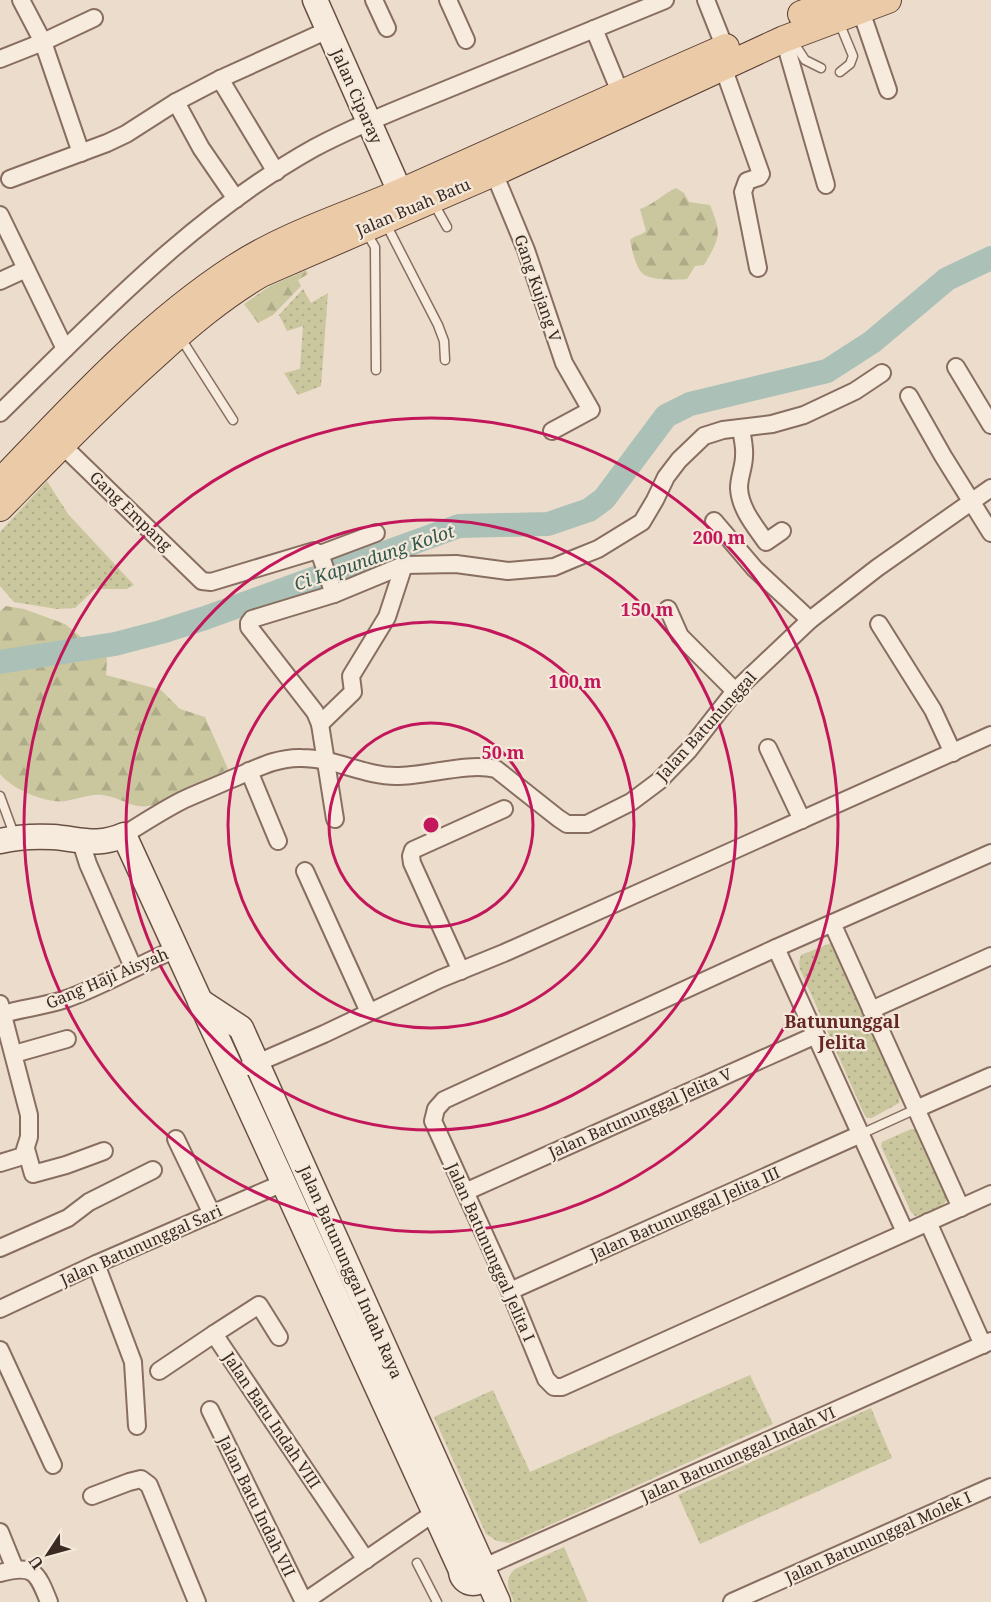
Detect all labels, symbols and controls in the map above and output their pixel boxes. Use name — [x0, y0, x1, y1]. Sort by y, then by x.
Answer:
street label: Jalan Ciparay — [326, 44, 388, 148]
street label: Jalan Buah Batu — [351, 173, 474, 241]
street label: Gang Kujang V — [509, 231, 567, 345]
street label: Gang Empang — [85, 466, 177, 556]
water label: Ci Kapundung Kolot — [291, 518, 458, 596]
text: 200 m — [693, 525, 746, 549]
text: 150 m — [621, 597, 674, 621]
street label: Jalan Batununggal — [650, 666, 761, 786]
text: 100 m — [549, 669, 602, 693]
text: 50 m — [482, 740, 525, 764]
centre of rings — [421, 815, 441, 835]
street label: Gang Haji Aisyah — [42, 942, 172, 1014]
district label: Batununggal Jelita — [784, 1009, 900, 1054]
street label: Jalan Batununggal Jelita V — [544, 1062, 735, 1164]
street label: Jalan Batununggal Jelita I — [441, 1158, 540, 1345]
street label: Jalan Batununggal Indah Raya — [294, 1161, 408, 1382]
street label: Jalan Batununggal Jelita III — [586, 1161, 783, 1265]
street label: Jalan Batununggal Sari — [56, 1199, 225, 1291]
street label: Jalan Batu Indah VIII — [217, 1347, 326, 1493]
street label: Jalan Batununggal Indah VI — [636, 1401, 839, 1507]
street label: Jalan Batu Indah VII — [213, 1431, 301, 1580]
street label: Jalan Batununggal Molek I — [780, 1486, 975, 1588]
north arrow — [18, 1524, 78, 1584]
text: U — [23, 1551, 48, 1574]

